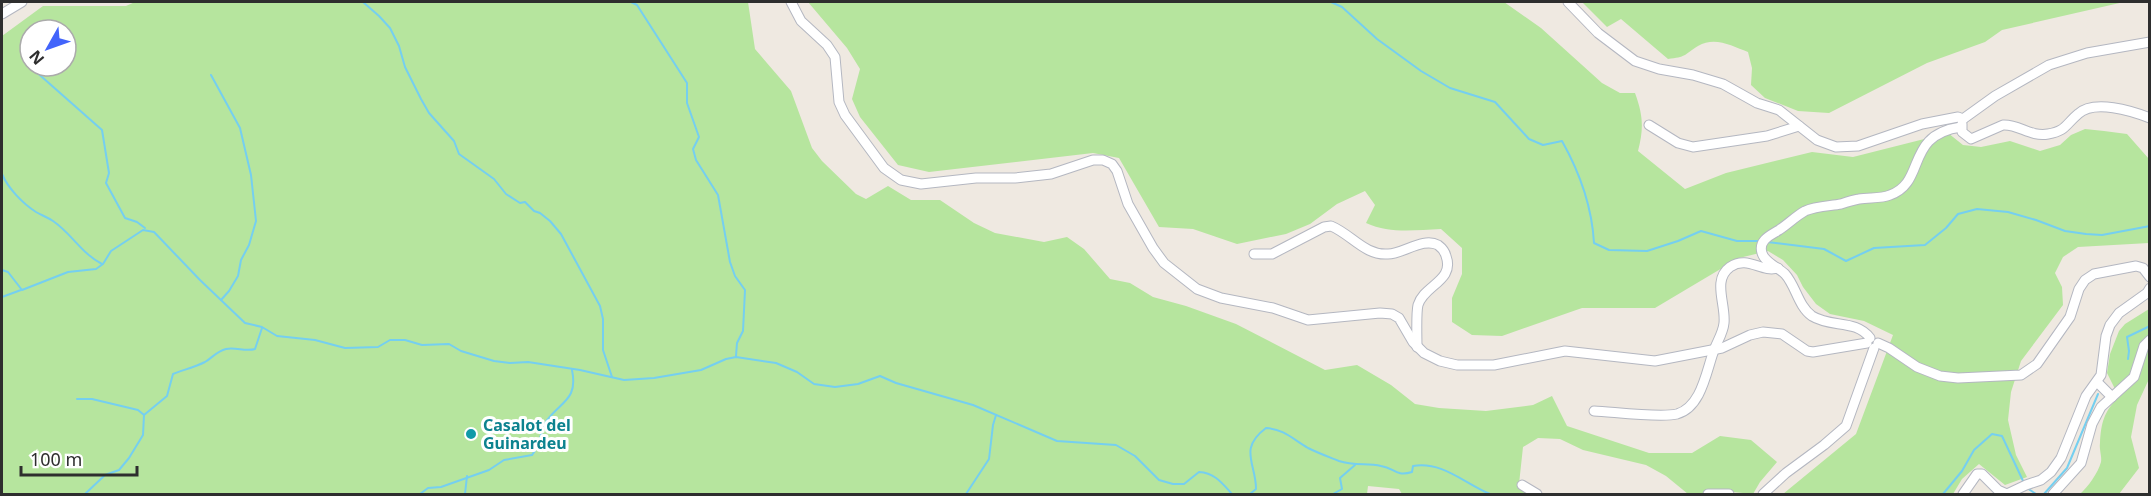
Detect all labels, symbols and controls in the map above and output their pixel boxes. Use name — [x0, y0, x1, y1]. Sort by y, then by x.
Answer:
north arrow — [18, 18, 78, 78]
text: N — [24, 46, 49, 70]
place label: Casalot del Guinardeu — [483, 414, 571, 454]
marker: Casalot del Guinardeu — [464, 427, 478, 441]
scale bar — [21, 439, 136, 477]
text: 100 m — [30, 447, 82, 471]

